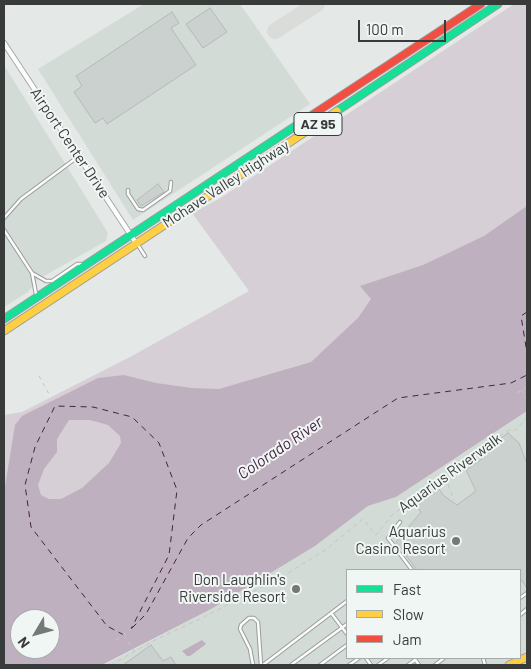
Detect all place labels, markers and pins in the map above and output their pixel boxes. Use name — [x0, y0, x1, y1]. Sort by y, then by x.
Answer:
place label: Aquarius Casino Resort — [356, 523, 446, 558]
marker: Aquarius Casino Resort — [450, 535, 462, 547]
place label: Don Laughlin's Riverside Resort — [179, 571, 286, 606]
marker: Don Laughlin's Riverside Resort — [290, 583, 302, 595]

